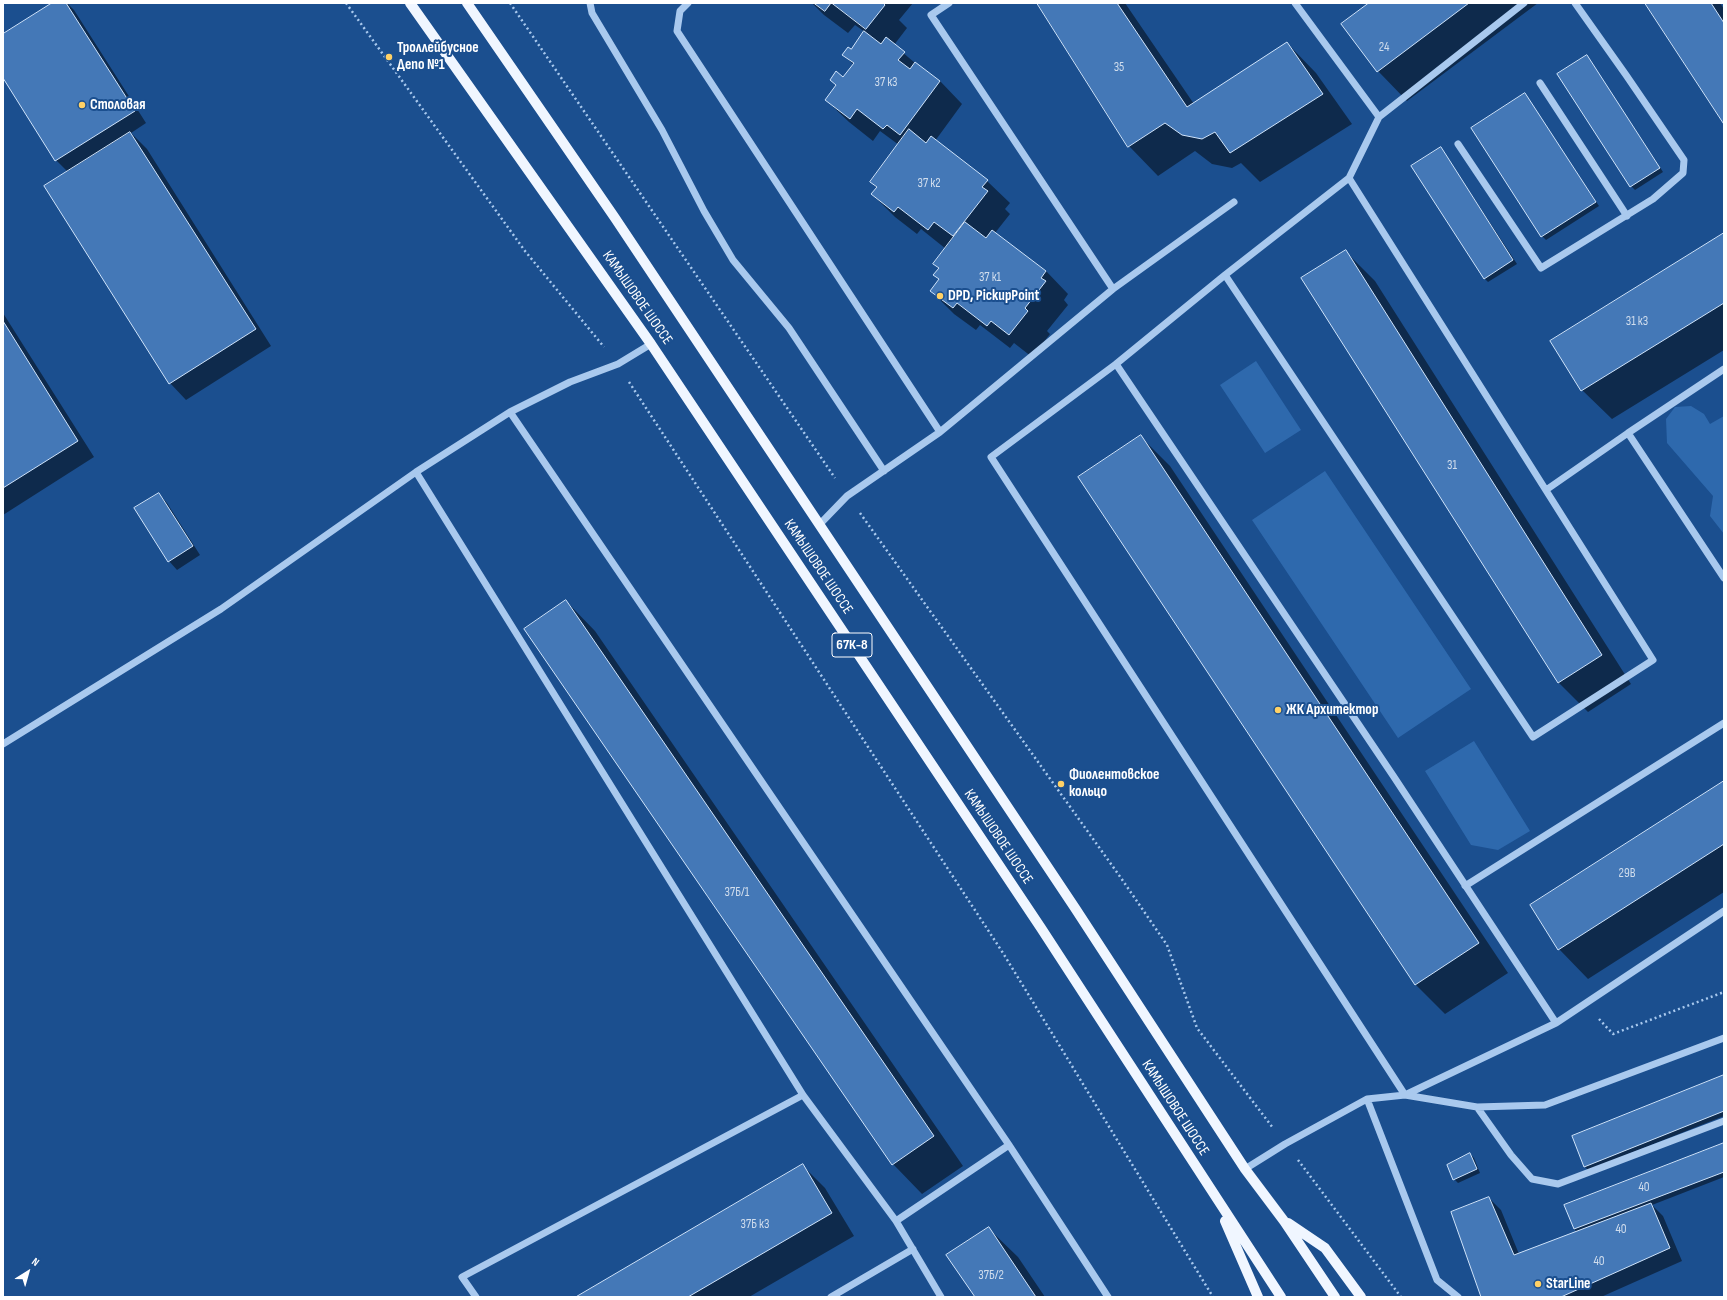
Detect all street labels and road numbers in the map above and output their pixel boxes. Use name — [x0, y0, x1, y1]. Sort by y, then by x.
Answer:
street label: КАМЫШОВОЕ ШОССЕ — [598, 248, 676, 348]
street label: КАМЫШОВОЕ ШОССЕ — [780, 516, 856, 618]
road number: 67К-8 — [832, 633, 872, 657]
street label: КАМЫШОВОЕ ШОССЕ — [960, 786, 1036, 888]
street label: КАМЫШОВОЕ ШОССЕ — [1137, 1057, 1213, 1159]

